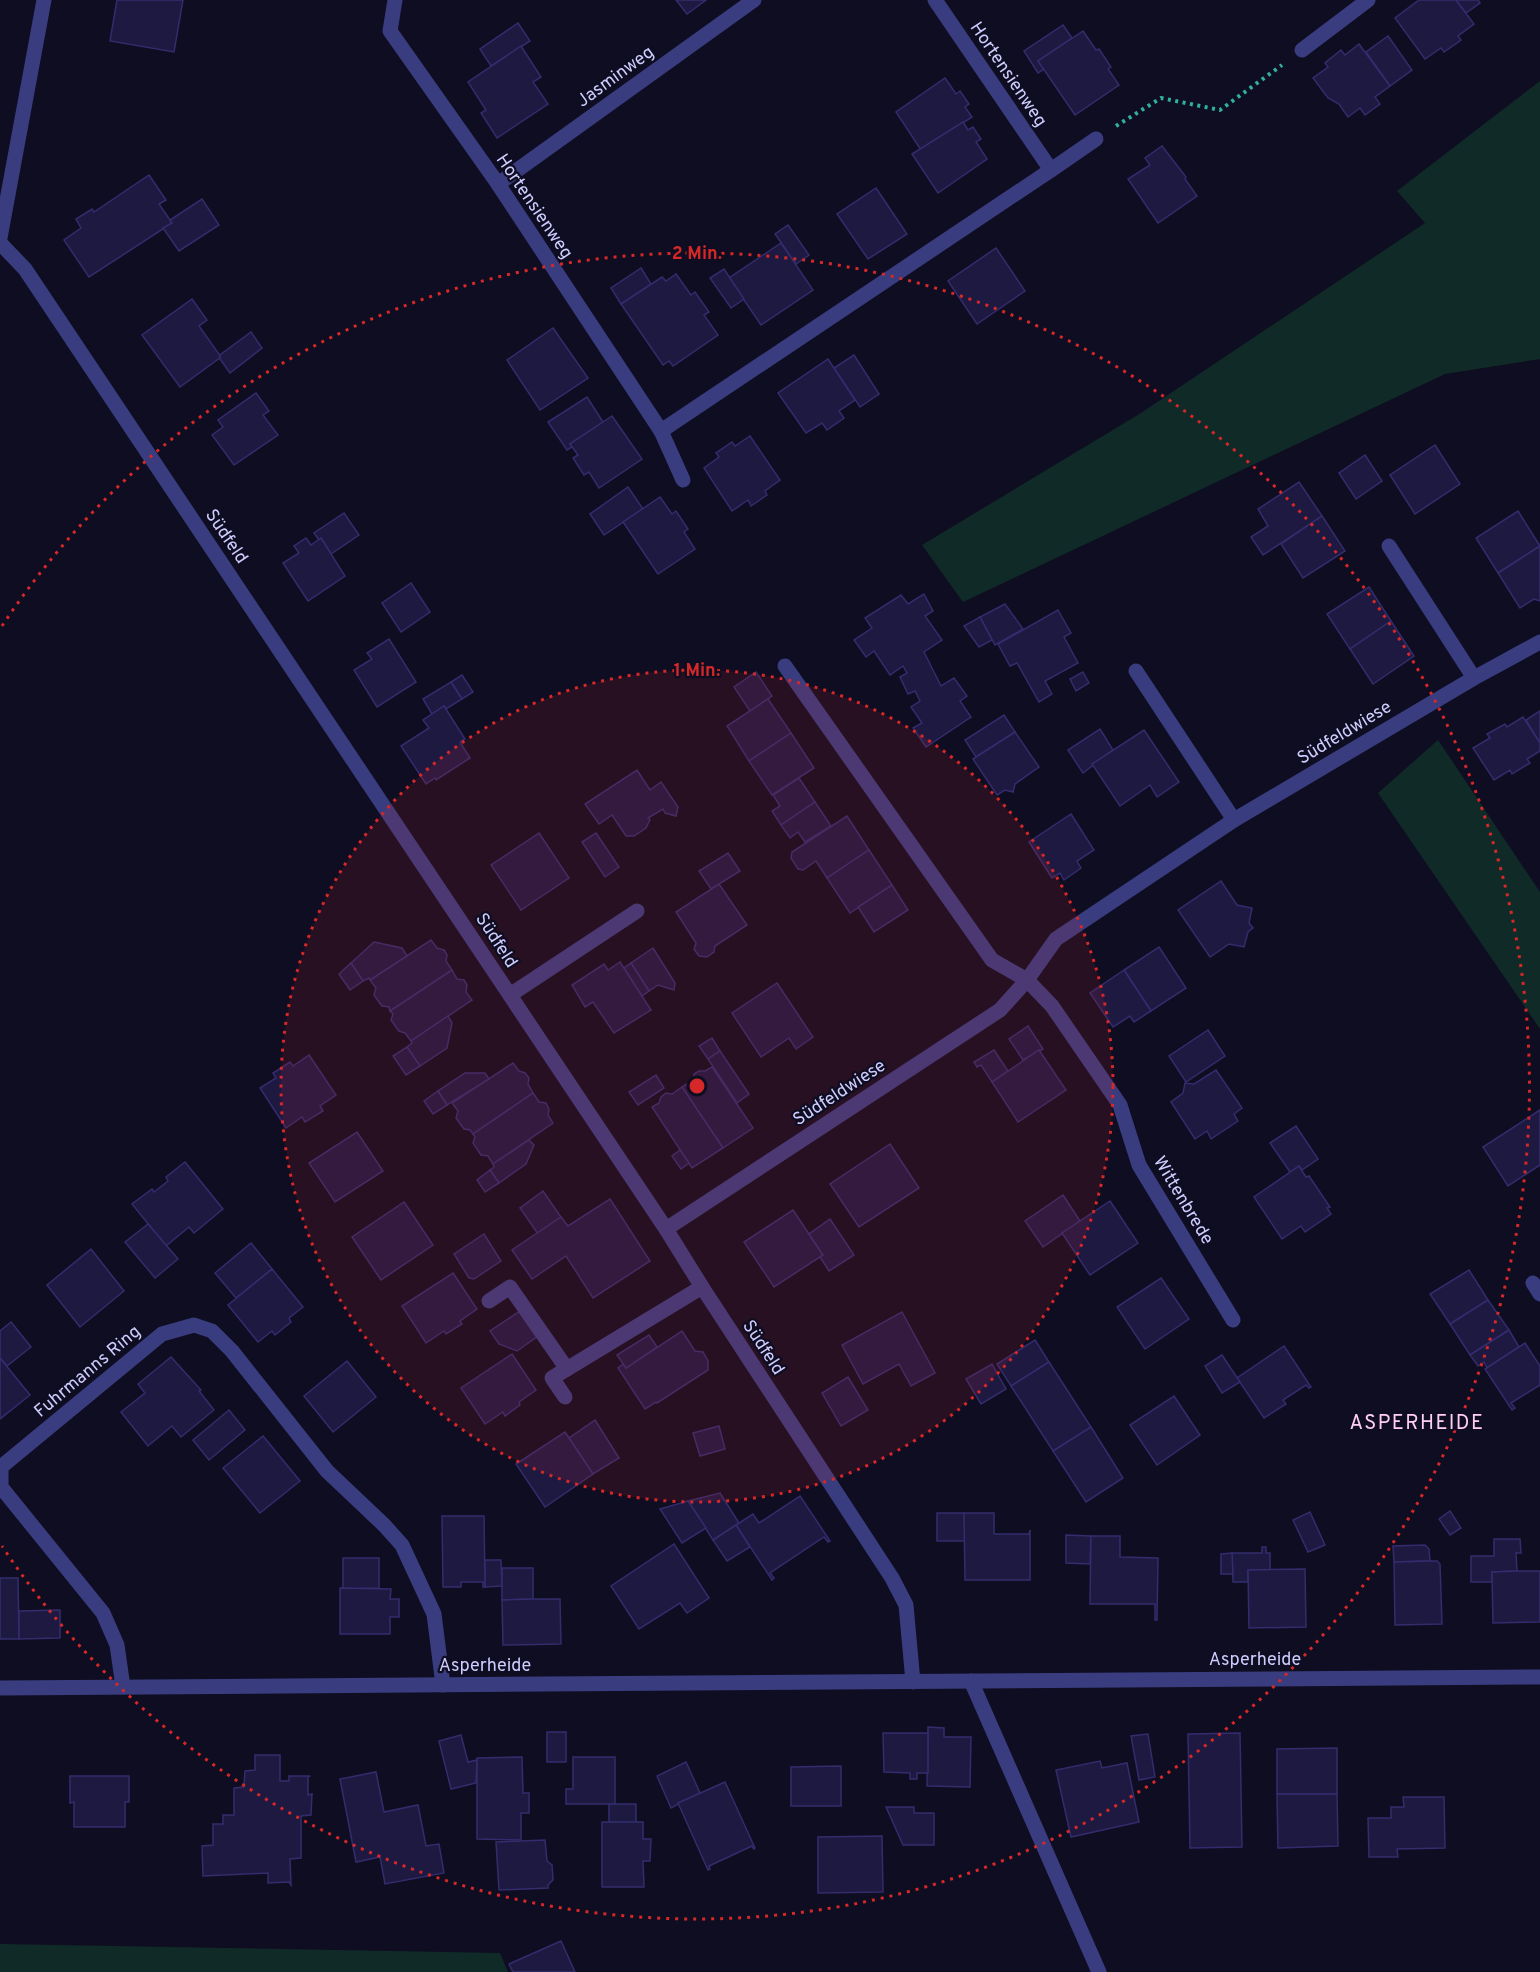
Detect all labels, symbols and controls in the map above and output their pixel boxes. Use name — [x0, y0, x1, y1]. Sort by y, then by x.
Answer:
street label: Hortensienweg — [964, 18, 1051, 132]
street label: Jasminweg — [573, 41, 659, 113]
street label: Hortensienweg — [490, 150, 577, 264]
text: 2 Min. — [672, 243, 722, 266]
street label: Südfeld — [199, 505, 252, 569]
text: 1 Min. — [674, 660, 720, 683]
street label: Südfeldwiese — [1293, 696, 1396, 770]
street label: Südfeld — [469, 909, 522, 973]
street label: Südfeldwiese — [789, 1055, 891, 1132]
centre of rings — [687, 1076, 707, 1096]
street label: Wittenbrede — [1147, 1152, 1218, 1249]
street label: Südfeld — [736, 1316, 789, 1380]
street label: Fuhrmanns Ring — [30, 1321, 146, 1423]
district label: ASPERHEIDE — [1350, 1411, 1484, 1437]
street label: Asperheide — [1209, 1649, 1301, 1672]
street label: Asperheide — [439, 1655, 531, 1678]

